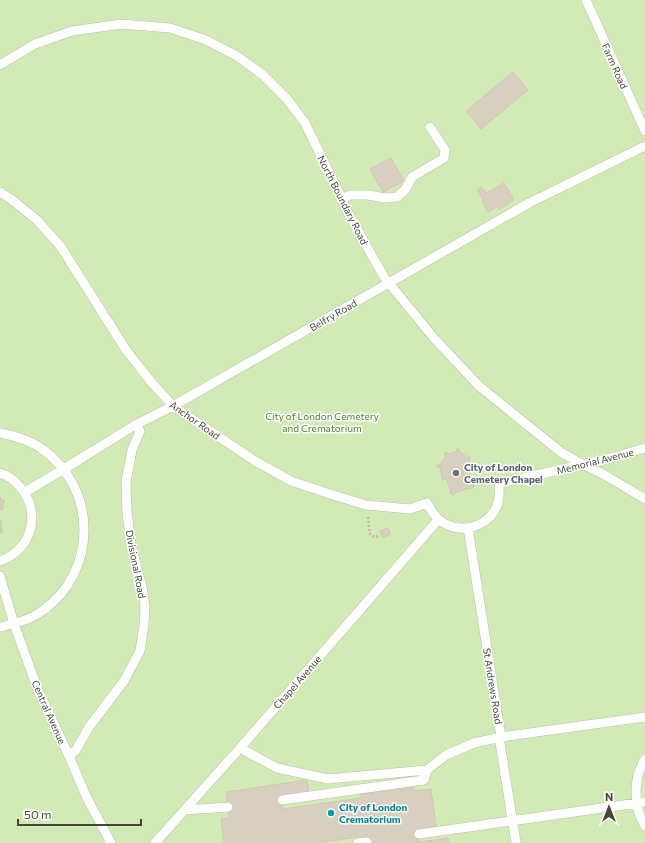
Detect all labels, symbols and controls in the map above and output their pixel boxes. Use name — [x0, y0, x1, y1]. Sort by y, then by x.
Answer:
street label: Farm Road — [600, 41, 630, 91]
street label: North Boundary Road — [315, 153, 371, 247]
street label: Belfry Road — [307, 297, 359, 333]
street label: Anchor Road — [168, 398, 223, 442]
park label: City of London Cemetery and Crematorium — [265, 410, 379, 434]
street label: Memorial Avenue — [555, 446, 635, 476]
place label: City of London Cemetery Chapel — [464, 461, 543, 485]
marker: City of London Cemetery Chapel — [451, 468, 461, 478]
street label: Divisional Road — [123, 529, 149, 599]
street label: St Andrews Road — [481, 647, 505, 725]
street label: Chapel Avenue — [271, 653, 323, 711]
street label: Central Avenue — [30, 678, 68, 746]
north arrow — [589, 787, 629, 827]
text: N — [605, 790, 613, 803]
scale bar — [18, 801, 141, 827]
place label: City of London Crematorium — [339, 801, 408, 825]
text: 50 m — [24, 807, 52, 821]
marker: City of London Crematorium — [326, 808, 336, 818]

